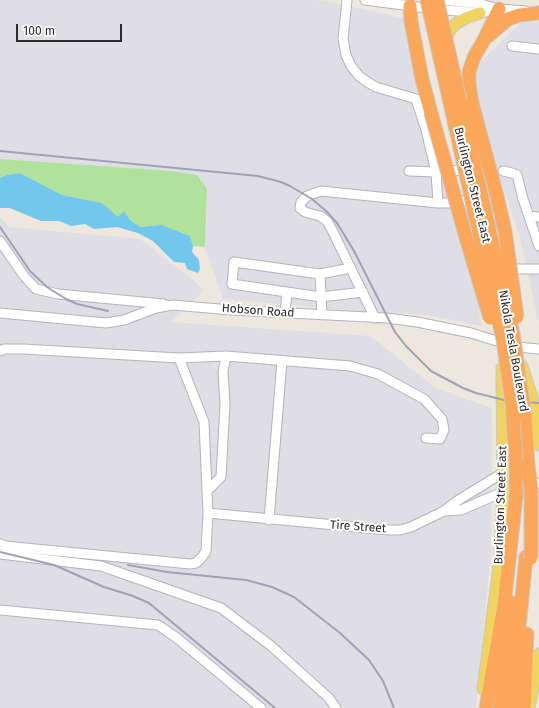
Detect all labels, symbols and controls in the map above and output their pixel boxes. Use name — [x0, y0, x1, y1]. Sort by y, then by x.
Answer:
scale bar — [18, 16, 124, 42]
text: 100 m — [23, 24, 55, 38]
street label: Burlington Street East — [451, 126, 493, 244]
street label: Nikola Tesla Boulevard — [495, 289, 531, 413]
street label: Hobson Road — [221, 301, 295, 321]
street label: Burlington Street East — [492, 445, 510, 565]
street label: Tire Street — [329, 518, 387, 536]

